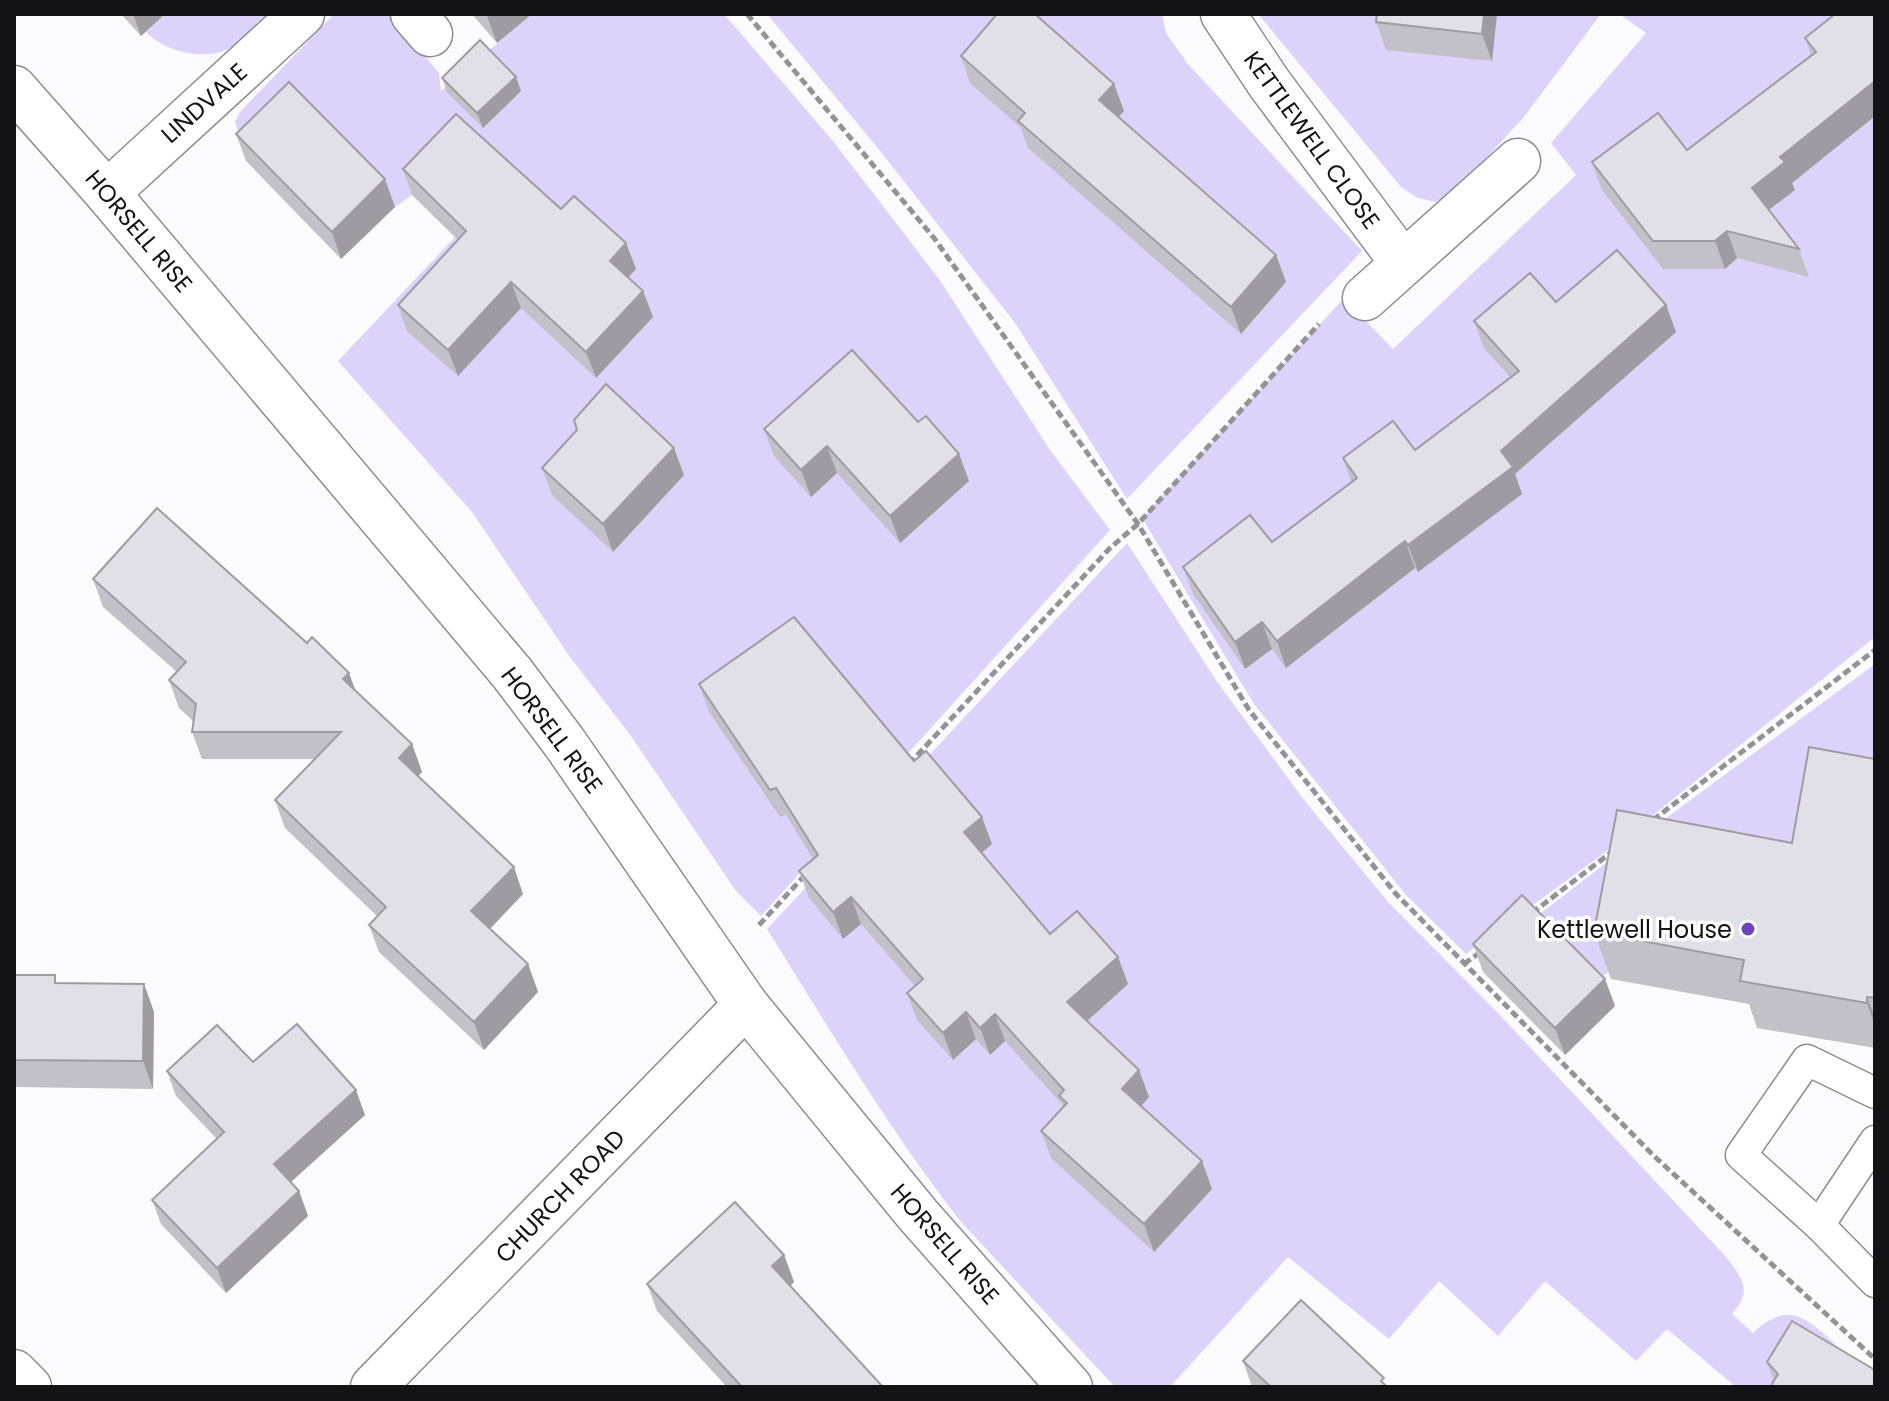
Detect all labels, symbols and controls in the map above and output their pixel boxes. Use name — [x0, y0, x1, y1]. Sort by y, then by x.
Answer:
street label: KETTLEWELL CLOSE — [1236, 44, 1388, 236]
street label: LINDVALE — [154, 56, 254, 150]
street label: HORSELL RISE — [78, 163, 200, 299]
street label: HORSELL RISE — [494, 660, 610, 800]
place label: Kettlewell House — [1537, 913, 1732, 946]
marker: Kettlewell House — [1739, 920, 1757, 938]
street label: CHURCH ROAD — [488, 1122, 632, 1270]
street label: HORSELL RISE — [883, 1176, 1007, 1312]

